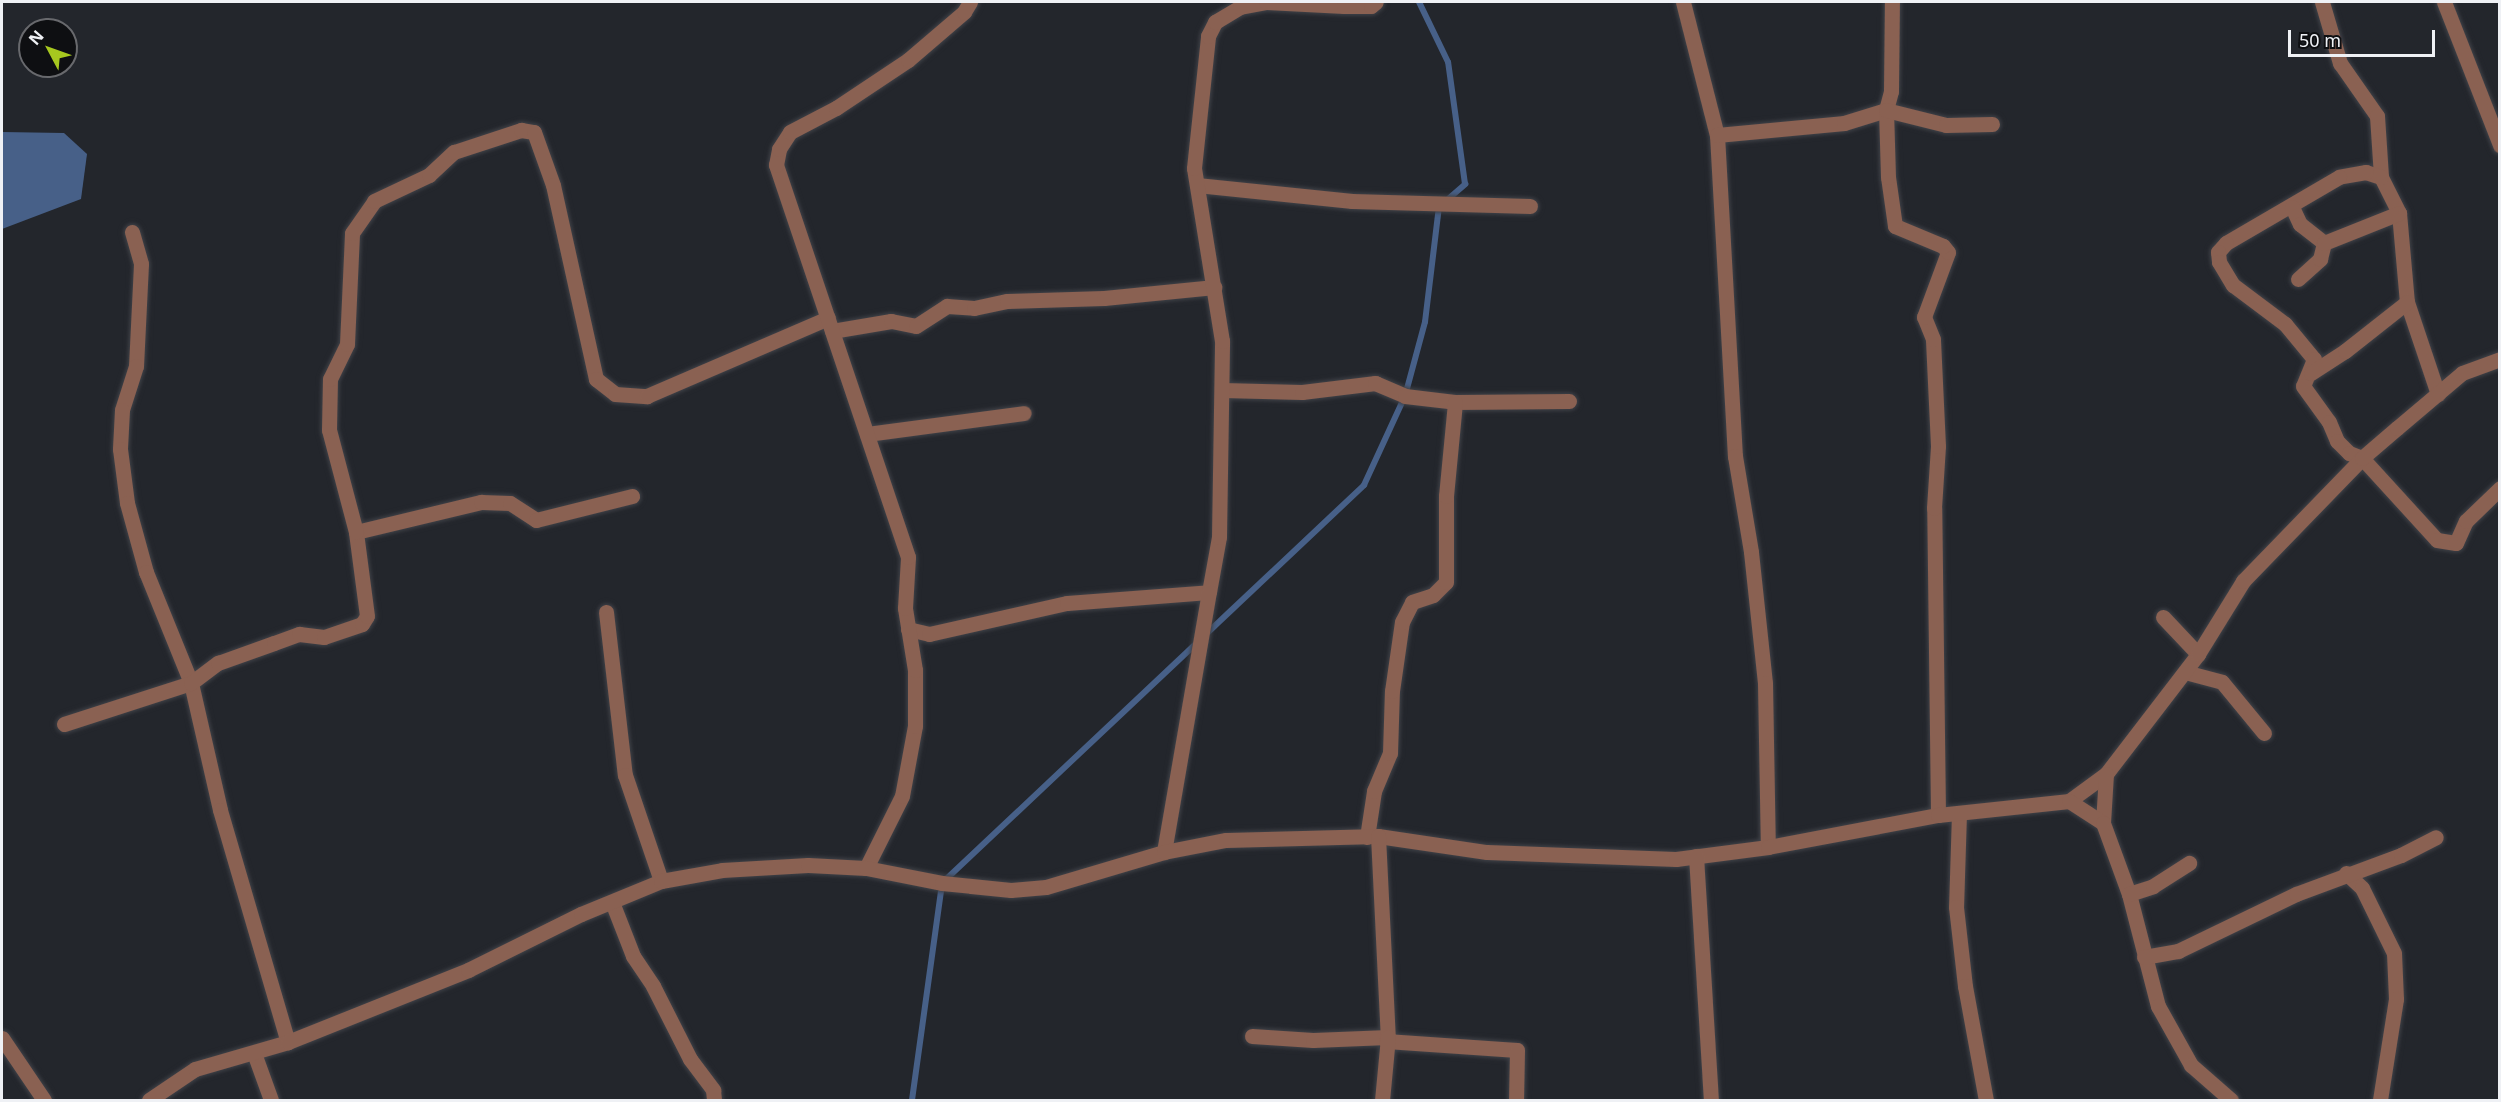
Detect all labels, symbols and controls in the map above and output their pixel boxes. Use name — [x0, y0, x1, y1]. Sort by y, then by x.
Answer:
north arrow — [18, 18, 78, 78]
scale bar — [2291, 18, 2438, 56]
text: N — [23, 25, 48, 50]
text: 50 m — [2299, 28, 2341, 52]

